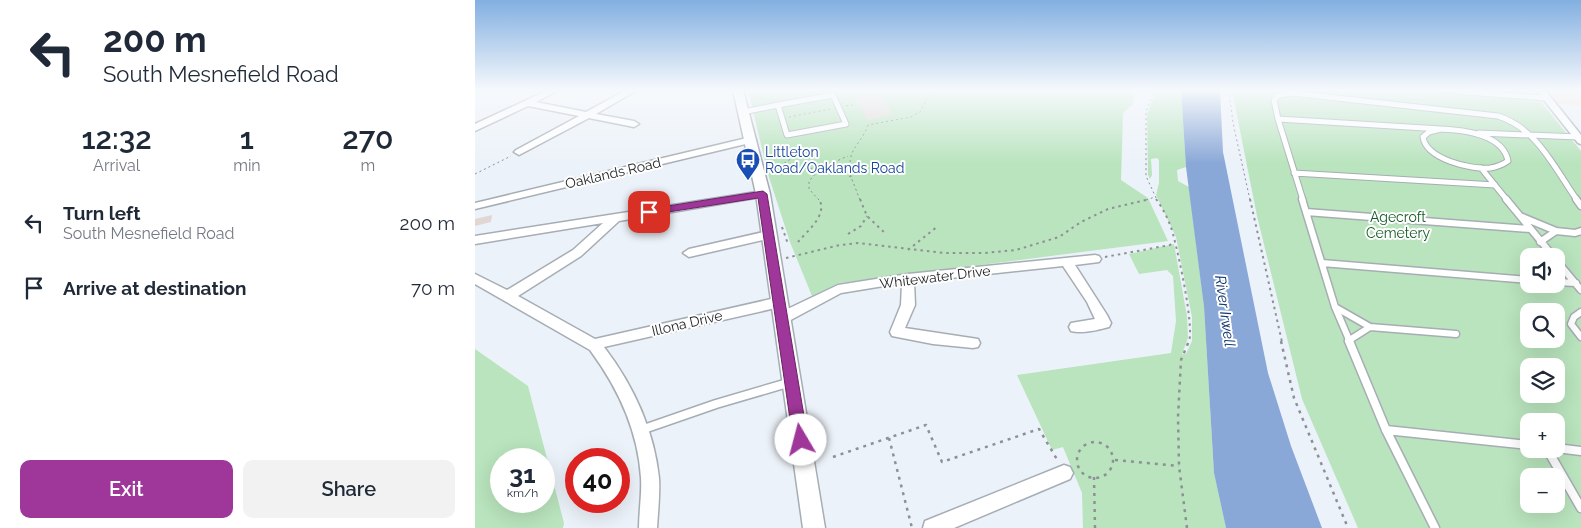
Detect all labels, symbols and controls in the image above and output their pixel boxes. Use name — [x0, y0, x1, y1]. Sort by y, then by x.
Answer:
text: 200 m — [103, 19, 207, 60]
icon: left — [20, 20, 85, 85]
text: South Mesnefield Road — [103, 61, 339, 87]
text: 12:32 — [81, 121, 152, 156]
text: 1 — [240, 121, 254, 156]
text: 270 — [342, 121, 394, 156]
place label: Littleton Road/Oaklands Road — [765, 144, 904, 176]
bus stop icon: Littleton Road/Oaklands Road — [735, 147, 761, 181]
street label: Oaklands Road — [564, 154, 662, 192]
text: Arrival — [93, 156, 140, 175]
text: min — [233, 156, 261, 175]
text: m — [360, 156, 375, 175]
pin — [628, 191, 670, 233]
icon: arrive — [635, 198, 663, 226]
text: Turn left — [63, 202, 140, 224]
icon: left — [20, 209, 48, 237]
park label: Agecroft Cemetery — [1366, 209, 1430, 241]
text: 200 m — [400, 212, 455, 234]
text: South Mesnefield Road — [63, 224, 234, 243]
map controls — [1520, 248, 1565, 513]
button: sound — [1520, 248, 1565, 293]
street label: Whitewater Drive — [879, 262, 991, 292]
icon: arrive — [20, 274, 48, 302]
water label: River Irwell — [1211, 274, 1239, 348]
text: Arrive at destination — [63, 277, 247, 299]
text: 70 m — [411, 277, 455, 299]
button: search — [1520, 303, 1565, 348]
street label: Illona Drive — [650, 307, 724, 339]
button: layers — [1520, 358, 1565, 403]
position arrow — [774, 413, 826, 465]
button: + — [1520, 413, 1565, 458]
speed limit sign: 40 — [565, 448, 630, 513]
text: 31 — [509, 459, 536, 489]
button: Exit — [20, 460, 233, 518]
button: Share — [243, 460, 455, 518]
button: − — [1520, 468, 1565, 513]
text: km/h — [507, 486, 538, 500]

